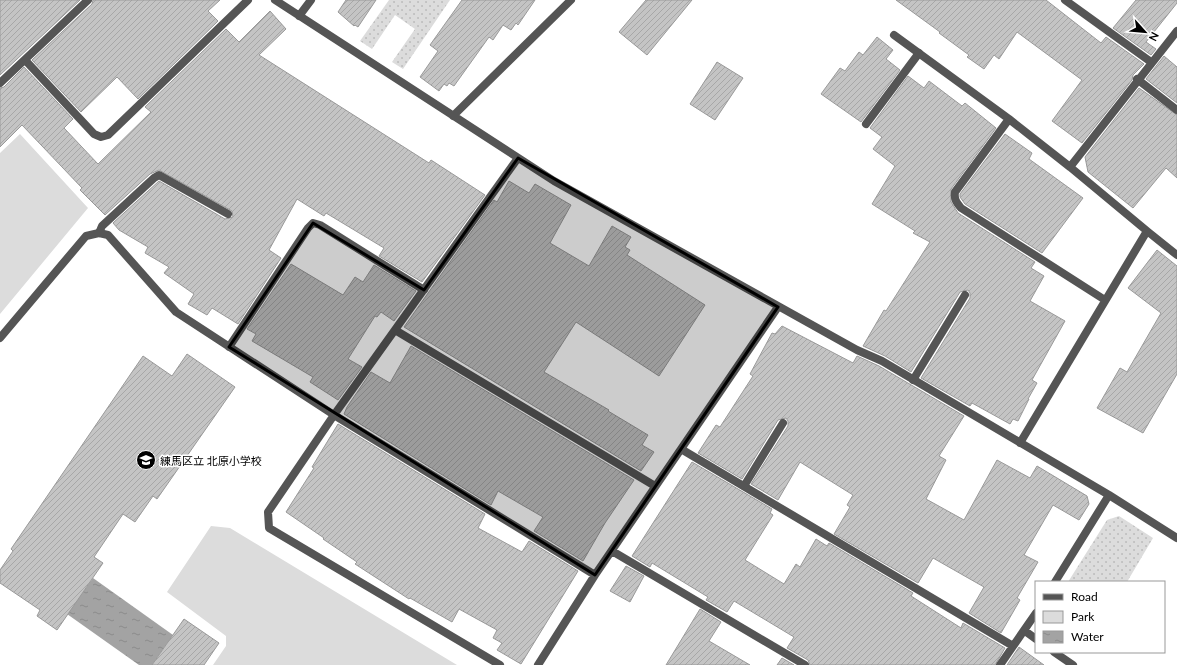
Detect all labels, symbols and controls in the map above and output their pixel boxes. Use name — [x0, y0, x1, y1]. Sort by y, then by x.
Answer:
north arrow — [1125, 12, 1165, 52]
text: N — [1147, 30, 1162, 43]
school or university icon: 練馬区立 北原小学校 — [135, 449, 157, 471]
place label: 練馬区立 北原小学校 — [160, 454, 262, 467]
legend — [1035, 581, 1165, 653]
text: Road — [1071, 589, 1098, 604]
text: Park — [1071, 609, 1095, 624]
text: Water — [1071, 629, 1104, 644]

